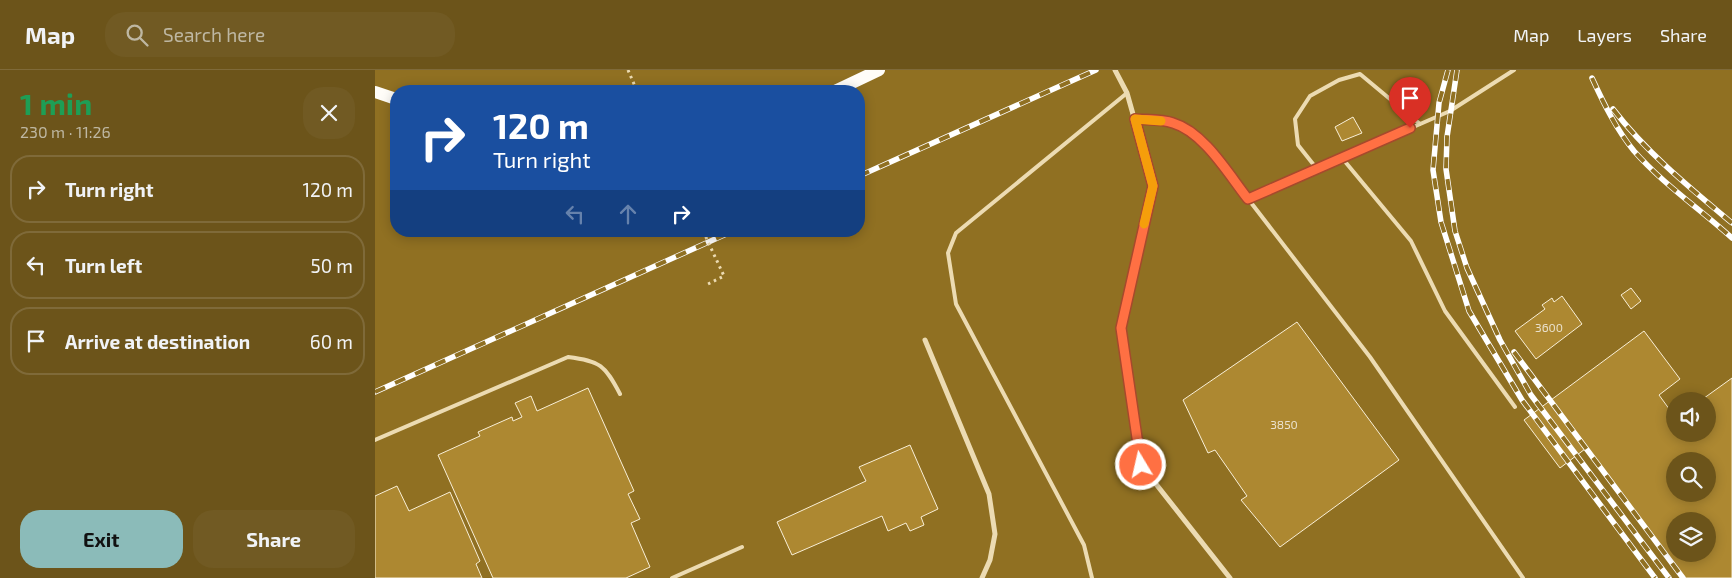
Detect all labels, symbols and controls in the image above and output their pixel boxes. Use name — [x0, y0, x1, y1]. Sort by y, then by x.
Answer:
search box — [105, 12, 455, 57]
text: Map — [25, 20, 75, 49]
icon: search — [123, 21, 151, 49]
text: Search here — [163, 23, 265, 46]
text: Map — [1513, 24, 1549, 46]
text: Layers — [1577, 24, 1632, 46]
text: Share — [1660, 24, 1707, 46]
pin — [1389, 77, 1431, 128]
icon: arrive — [1396, 84, 1424, 112]
text: 1 min — [20, 85, 92, 121]
button: close — [303, 87, 355, 139]
text: 120 m — [493, 104, 589, 146]
icon: right — [410, 105, 475, 170]
text: 230 m · 11:26 — [20, 122, 111, 141]
text: Turn right — [493, 146, 591, 172]
icon: right — [22, 175, 50, 203]
text: Turn right — [65, 178, 153, 201]
text: 120 m — [302, 178, 353, 201]
icon: left — [561, 200, 589, 228]
icon: ahead — [614, 200, 642, 228]
icon: right — [667, 200, 695, 228]
icon: left — [22, 251, 50, 279]
text: Turn left — [65, 254, 142, 277]
text: 50 m — [310, 254, 353, 277]
house number: 3600 — [1535, 320, 1563, 334]
icon: arrive — [22, 327, 50, 355]
text: Arrive at destination — [65, 330, 250, 353]
text: 60 m — [310, 330, 353, 353]
map controls — [1666, 392, 1716, 562]
button: sound — [1666, 392, 1716, 442]
house number: 3850 — [1270, 417, 1298, 431]
position arrow — [1114, 438, 1166, 490]
button: search — [1666, 452, 1716, 502]
button: Exit — [20, 510, 183, 568]
button: Share — [193, 510, 355, 568]
button: layers — [1666, 512, 1716, 562]

